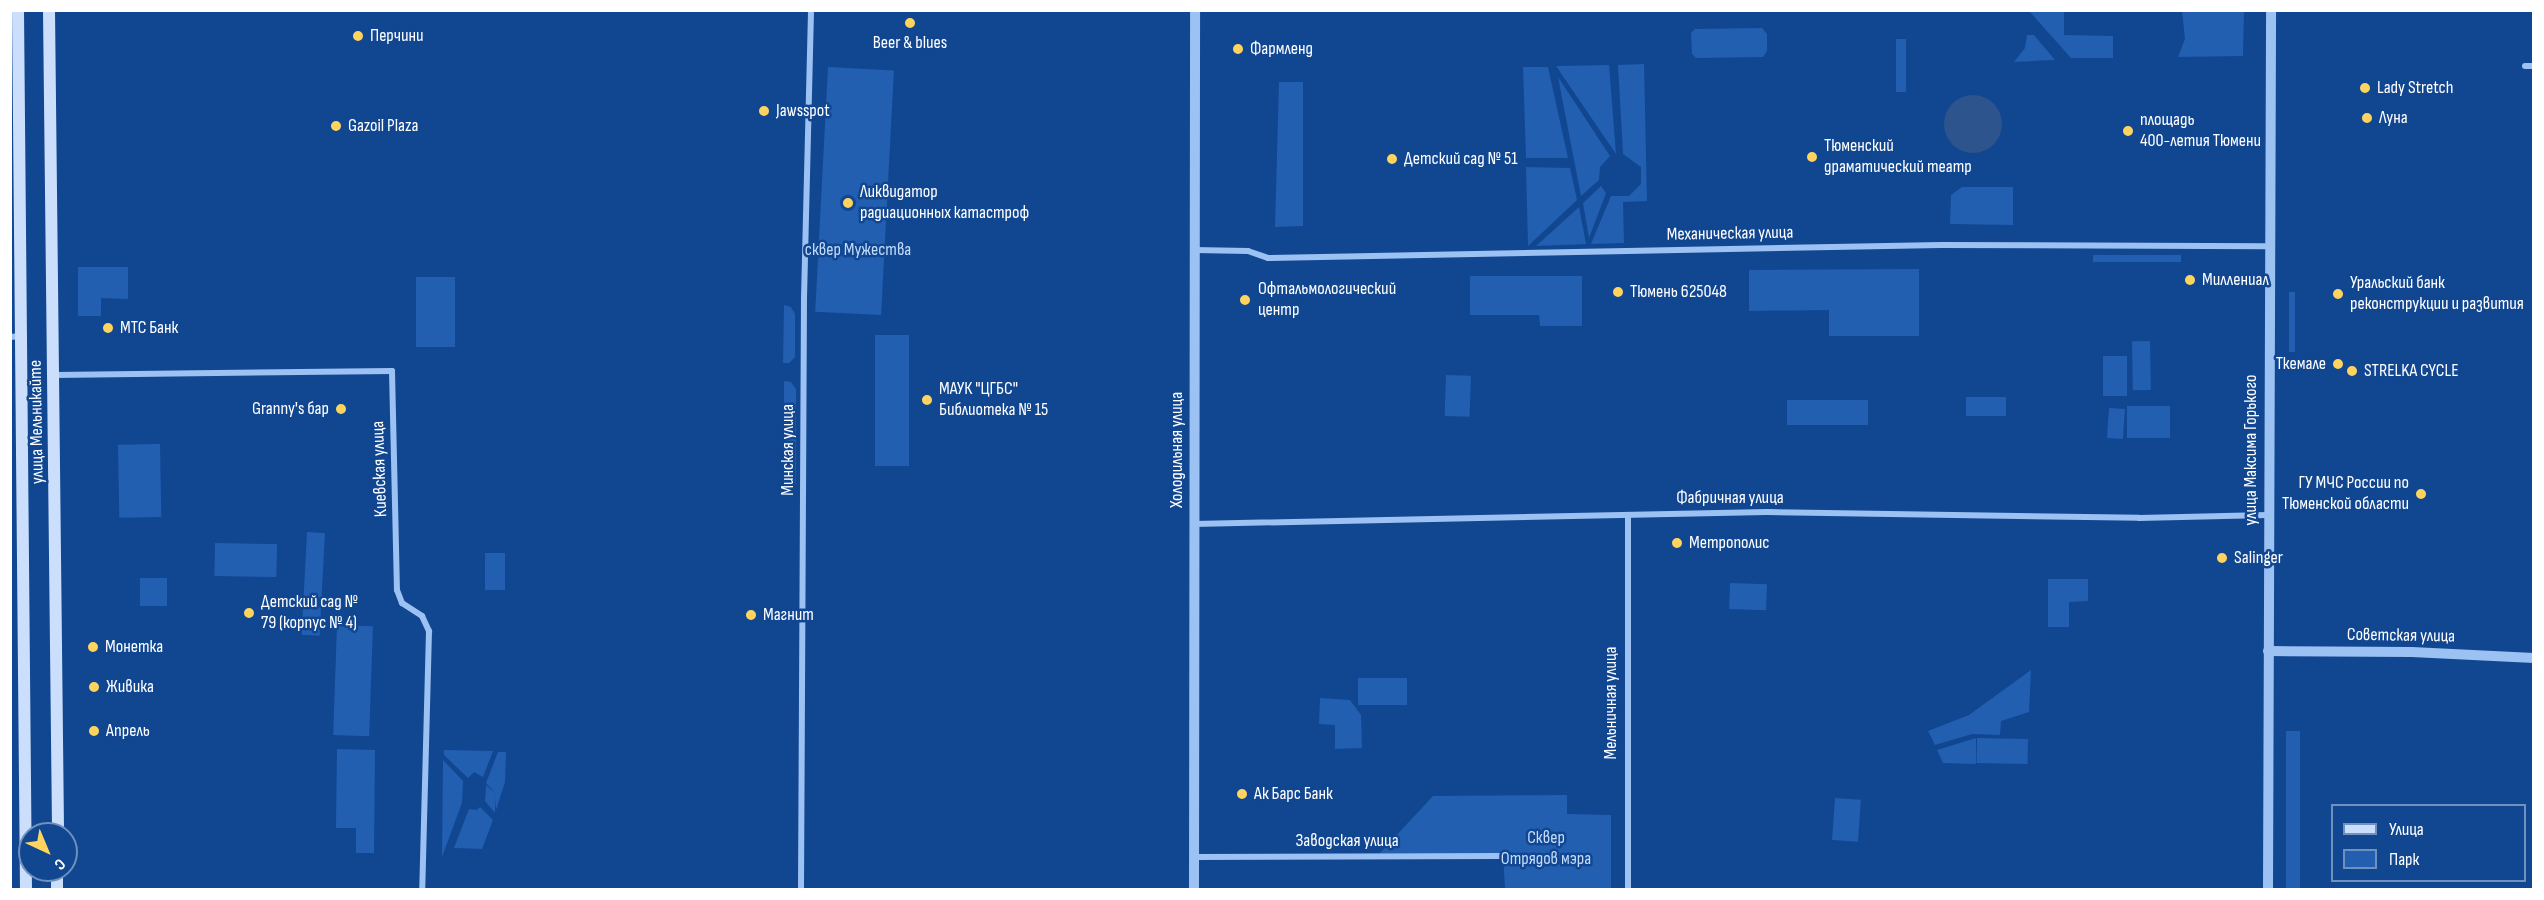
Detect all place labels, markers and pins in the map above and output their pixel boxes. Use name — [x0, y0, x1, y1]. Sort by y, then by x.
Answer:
marker: Beer & blues — [903, 16, 917, 30]
place label: Перчини — [370, 25, 424, 47]
marker: Перчини — [351, 29, 365, 43]
place label: Beer & blues — [873, 32, 947, 54]
place label: Фармленд — [1250, 38, 1313, 60]
marker: Фармленд — [1231, 42, 1245, 56]
place label: Lady Stretch — [2377, 77, 2453, 99]
marker: Lady Stretch — [2358, 81, 2372, 95]
place label: Jawsspot — [776, 100, 830, 122]
marker: Jawsspot — [757, 104, 771, 118]
place label: Луна — [2379, 107, 2408, 129]
place label: площадь 400-летия Тюмени — [2140, 110, 2261, 152]
marker: Луна — [2360, 111, 2374, 125]
place label: Gazoil Plaza — [348, 115, 418, 137]
marker: Gazoil Plaza — [329, 119, 343, 133]
marker: площадь 400-летия Тюмени — [2121, 124, 2135, 138]
place label: Тюменский драматический театр — [1824, 136, 1972, 178]
place label: Детский сад № 51 — [1404, 148, 1517, 170]
marker: Тюменский драматический театр — [1805, 150, 1819, 164]
marker: Детский сад № 51 — [1385, 152, 1399, 166]
place label: Ликвидатор радиационных катастроф — [860, 182, 1029, 224]
marker: Ликвидатор радиационных катастроф — [841, 196, 855, 210]
place label: Миллениал — [2202, 269, 2269, 291]
marker: Миллениал — [2183, 273, 2197, 287]
place label: Уральский банк реконструкции и развития — [2350, 273, 2524, 316]
place label: Офтальмологический центр — [1258, 279, 1396, 322]
place label: Тюмень 625048 — [1630, 281, 1727, 303]
marker: Тюмень 625048 — [1611, 285, 1625, 299]
marker: Уральский банк реконструкции и развития — [2331, 287, 2345, 301]
marker: Офтальмологический центр — [1236, 291, 1254, 309]
place label: МТС Банк — [120, 317, 178, 339]
marker: МТС Банк — [101, 321, 115, 335]
place label: Ткемале — [2276, 353, 2326, 375]
marker: Ткемале — [2331, 357, 2345, 371]
place label: STRELKA CYCLE — [2364, 360, 2459, 382]
marker: STRELKA CYCLE — [2345, 364, 2359, 378]
place label: МАУК "ЦГБС" Библиотека № 15 — [939, 379, 1048, 422]
marker: МАУК "ЦГБС" Библиотека № 15 — [920, 393, 934, 407]
place label: Granny's бар — [252, 398, 329, 420]
marker: Granny's бар — [334, 402, 348, 416]
place label: ГУ МЧС России по Тюменской области — [2282, 473, 2409, 516]
marker: ГУ МЧС России по Тюменской области — [2414, 487, 2428, 501]
place label: Метрополис — [1689, 532, 1770, 554]
marker: Метрополис — [1670, 536, 1684, 550]
place label: Salinger — [2234, 547, 2283, 569]
marker: Salinger — [2215, 551, 2229, 565]
place label: Детский сад № 79 (корпус № 4) — [261, 592, 358, 634]
place label: Магнит — [763, 604, 814, 626]
marker: Детский сад № 79 (корпус № 4) — [242, 606, 256, 620]
marker: Магнит — [744, 608, 758, 622]
place label: Монетка — [105, 636, 163, 658]
marker: Монетка — [86, 640, 100, 654]
place label: Живика — [106, 676, 154, 698]
marker: Живика — [87, 680, 101, 694]
place label: Апрель — [106, 720, 150, 742]
marker: Апрель — [87, 724, 101, 738]
place label: Ак Барс Банк — [1254, 783, 1333, 805]
marker: Ак Барс Банк — [1235, 787, 1249, 801]

